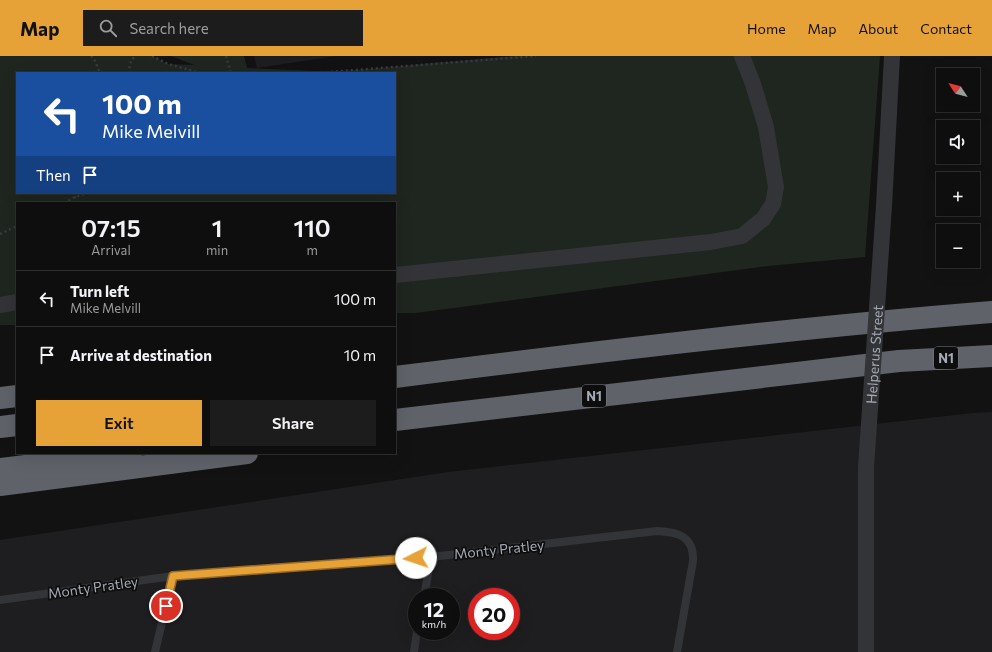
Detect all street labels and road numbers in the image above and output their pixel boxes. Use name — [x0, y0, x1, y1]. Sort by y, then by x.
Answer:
street label: Helperus Street — [862, 304, 886, 404]
road number: N1 — [934, 347, 958, 369]
road number: N1 — [582, 385, 606, 407]
street label: Monty Pratley — [453, 536, 545, 562]
street label: Monty Pratley — [47, 572, 139, 602]

